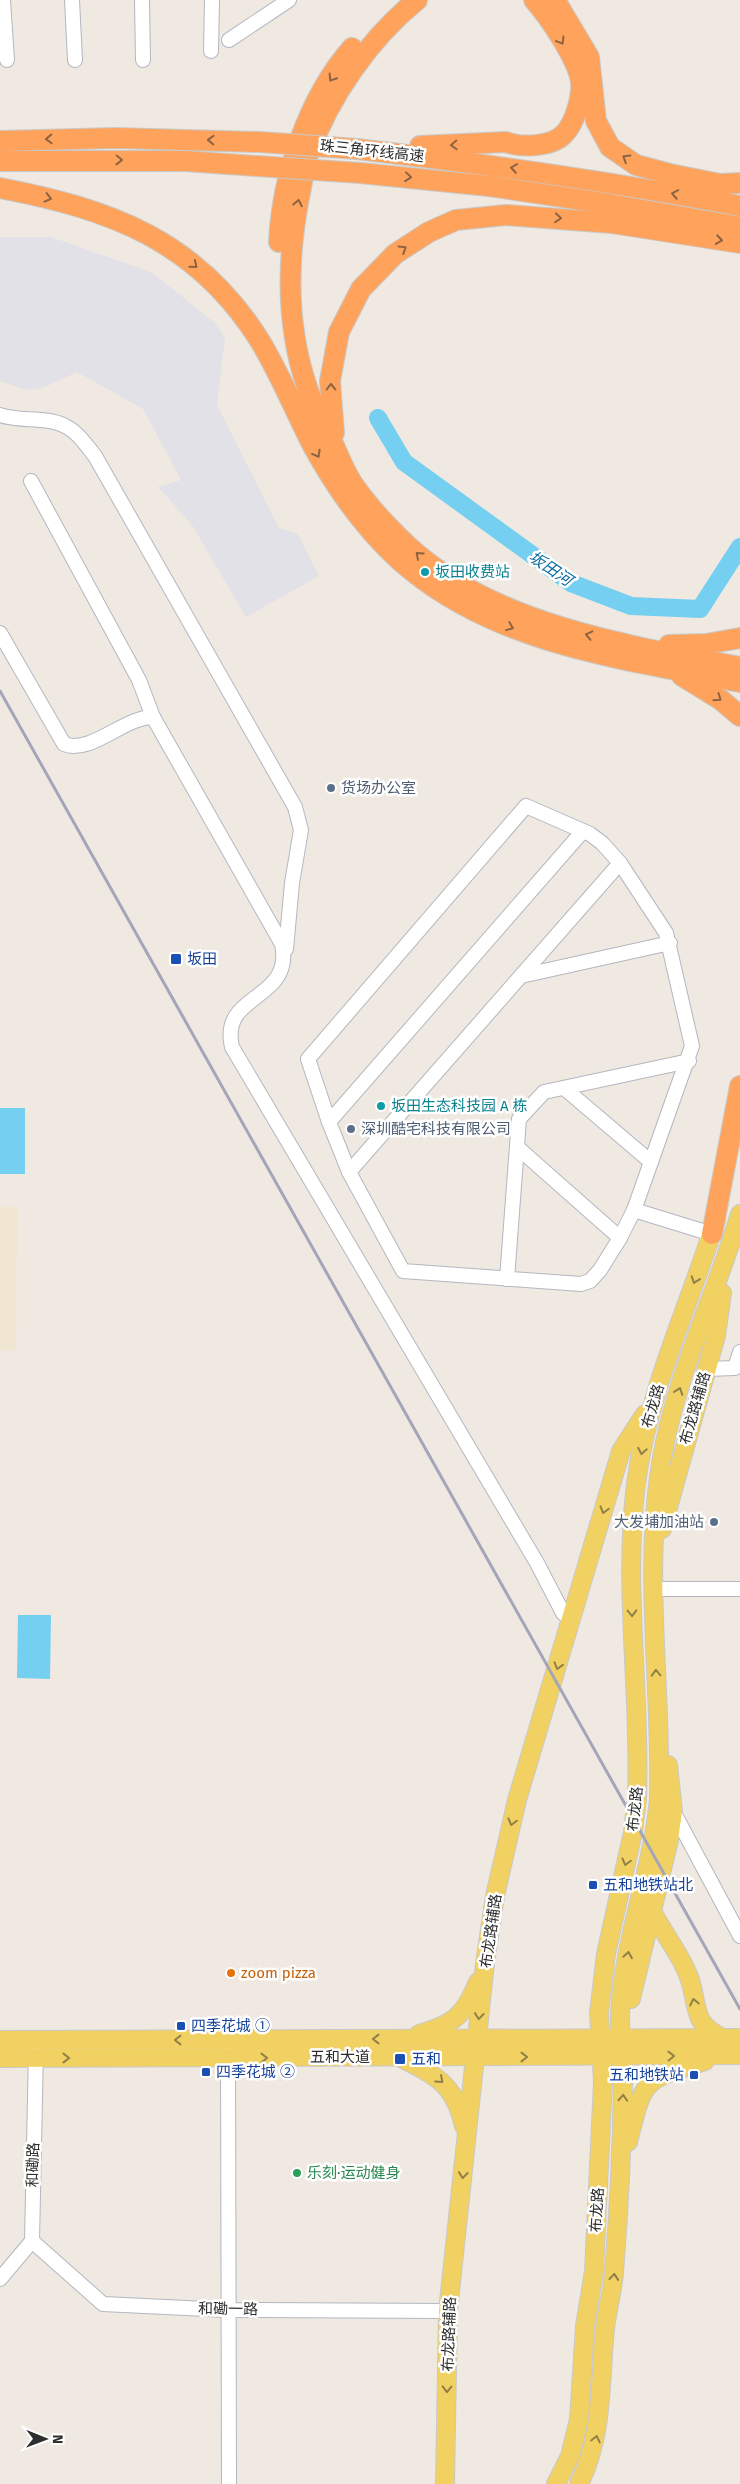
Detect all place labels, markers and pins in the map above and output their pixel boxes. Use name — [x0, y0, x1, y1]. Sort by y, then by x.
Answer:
place label: 坂田收费站 — [435, 563, 510, 581]
marker: 坂田收费站 — [419, 566, 431, 578]
place label: 货场办公室 — [341, 779, 416, 797]
marker: 货场办公室 — [325, 782, 337, 794]
place label: 坂田 — [187, 950, 217, 968]
marker: 坂田 — [169, 952, 183, 966]
place label: 坂田生态科技园 A 栋 — [391, 1097, 528, 1115]
marker: 坂田生态科技园 A 栋 — [375, 1100, 387, 1112]
place label: 深圳酷宅科技有限公司 — [361, 1120, 511, 1138]
marker: 深圳酷宅科技有限公司 — [345, 1123, 357, 1135]
place label: 大发埔加油站 — [614, 1513, 704, 1531]
marker: 大发埔加油站 — [708, 1516, 720, 1528]
place label: 五和地铁站北 — [603, 1876, 693, 1894]
marker: 五和地铁站北 — [587, 1879, 599, 1891]
place label: zoom pizza — [241, 1964, 316, 1982]
marker: zoom pizza — [225, 1967, 237, 1979]
place label: 四季花城 ① — [191, 2017, 270, 2035]
marker: 四季花城 ① — [175, 2020, 187, 2032]
place label: 五和 — [411, 2050, 441, 2068]
marker: 五和 — [393, 2052, 407, 2066]
place label: 四季花城 ② — [216, 2063, 295, 2081]
marker: 四季花城 ② — [200, 2066, 212, 2078]
place label: 五和地铁站 — [609, 2066, 684, 2084]
marker: 五和地铁站 — [688, 2069, 700, 2081]
place label: 乐刻·运动健身 — [307, 2164, 401, 2182]
marker: 乐刻·运动健身 — [291, 2167, 303, 2179]

